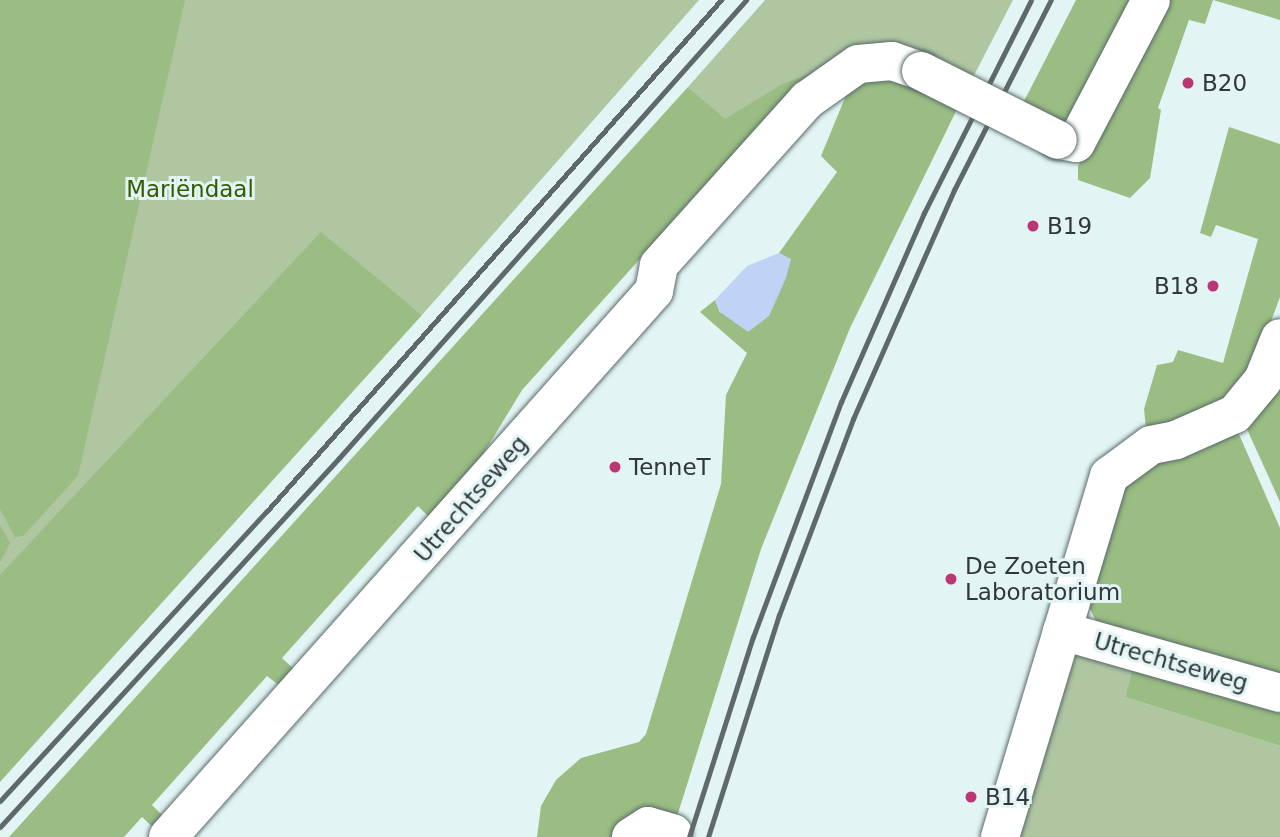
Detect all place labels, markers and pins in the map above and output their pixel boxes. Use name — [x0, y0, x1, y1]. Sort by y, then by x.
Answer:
place label: B20 — [1202, 69, 1247, 97]
marker: B20 — [1180, 75, 1196, 91]
place label: B19 — [1047, 212, 1092, 240]
marker: B19 — [1025, 218, 1041, 234]
place label: B18 — [1154, 272, 1199, 300]
marker: B18 — [1205, 278, 1221, 294]
place label: TenneT — [629, 453, 711, 481]
marker: TenneT — [607, 459, 623, 475]
place label: De Zoeten Laboratorium — [965, 552, 1120, 606]
marker: De Zoeten Laboratorium — [943, 571, 959, 587]
place label: B14 — [985, 783, 1030, 811]
marker: B14 — [963, 789, 979, 805]

